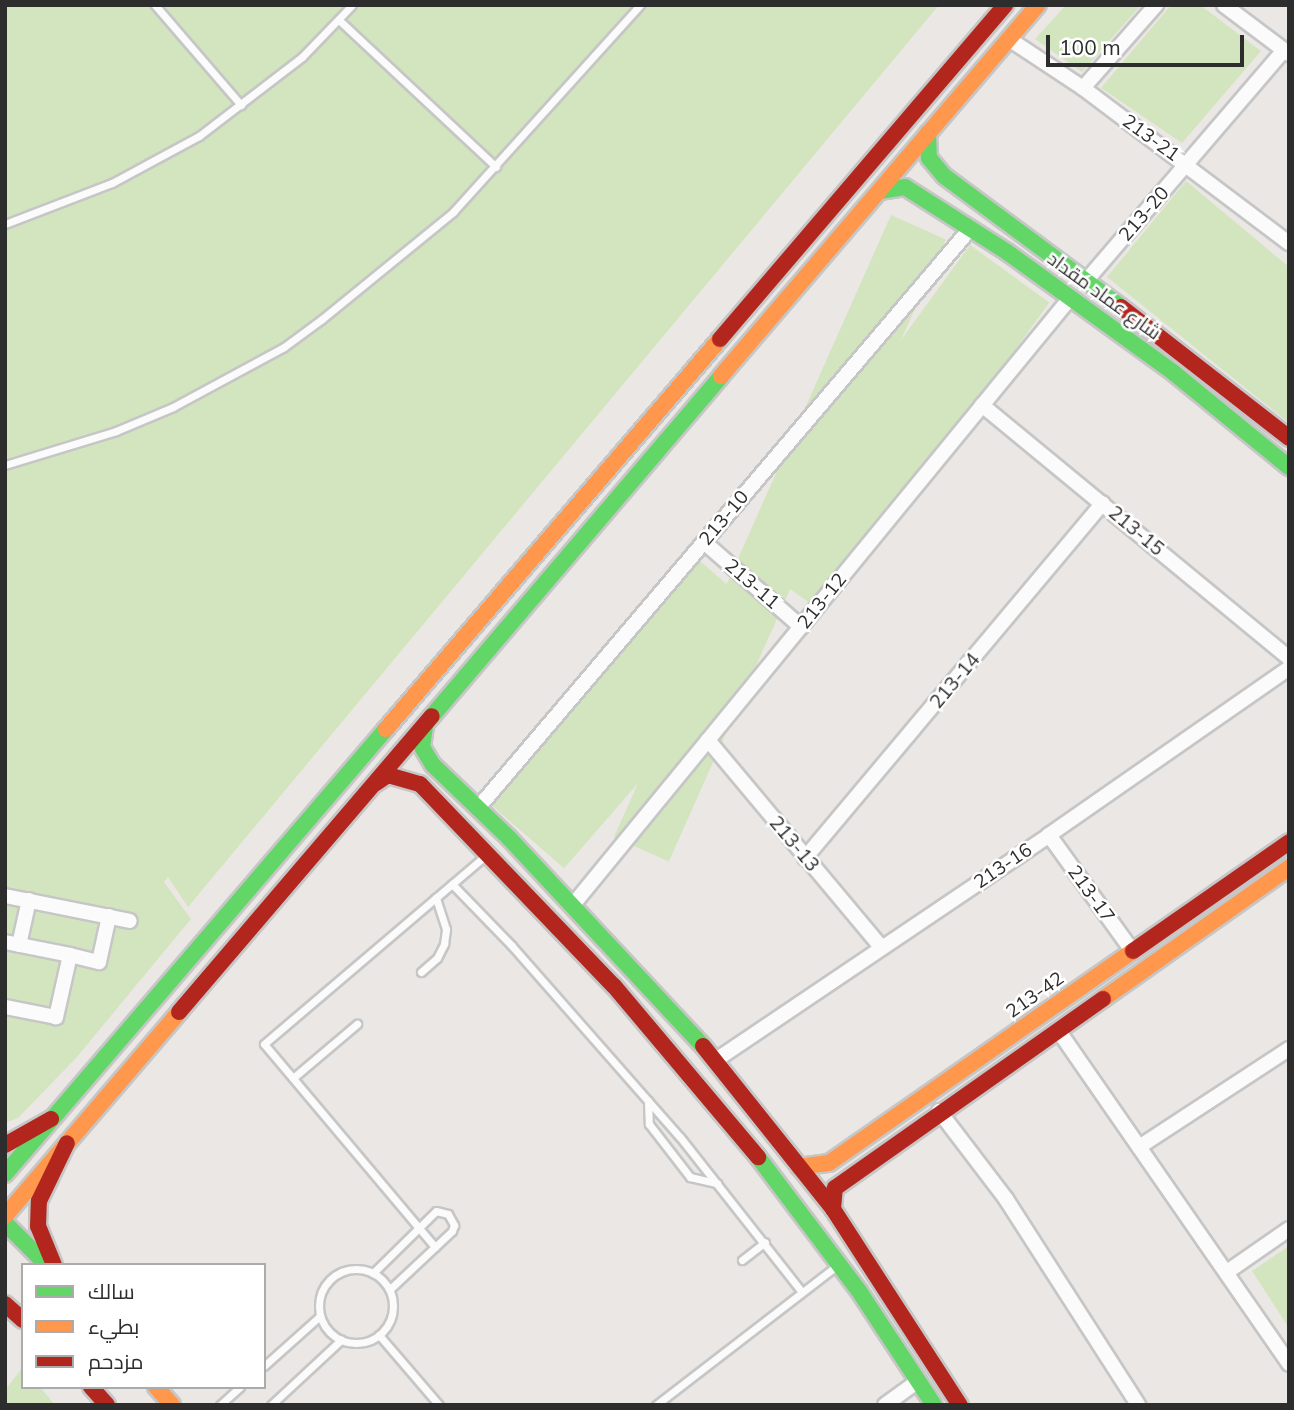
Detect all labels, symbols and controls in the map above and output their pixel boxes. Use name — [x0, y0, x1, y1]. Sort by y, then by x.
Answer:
scale bar — [1049, 21, 1247, 65]
text: 100 m — [1059, 34, 1121, 60]
street label: 213-21 — [1118, 110, 1184, 166]
street label: 213-20 — [1114, 182, 1174, 246]
street label: شارع عماد مقداد — [1043, 247, 1165, 345]
street label: 213-10 — [694, 486, 754, 550]
street label: 213-15 — [1104, 501, 1168, 561]
street label: 213-11 — [720, 554, 784, 614]
street label: 213-12 — [793, 569, 851, 633]
street label: 213-14 — [925, 649, 985, 713]
street label: 213-13 — [764, 812, 824, 876]
street label: 213-16 — [970, 838, 1036, 894]
street label: 213-17 — [1063, 861, 1119, 927]
street label: 213-42 — [1002, 967, 1068, 1023]
legend — [21, 1263, 266, 1389]
text: سالك — [88, 1278, 135, 1304]
text: بطيء — [88, 1313, 139, 1339]
text: مزدحم — [88, 1348, 143, 1374]

